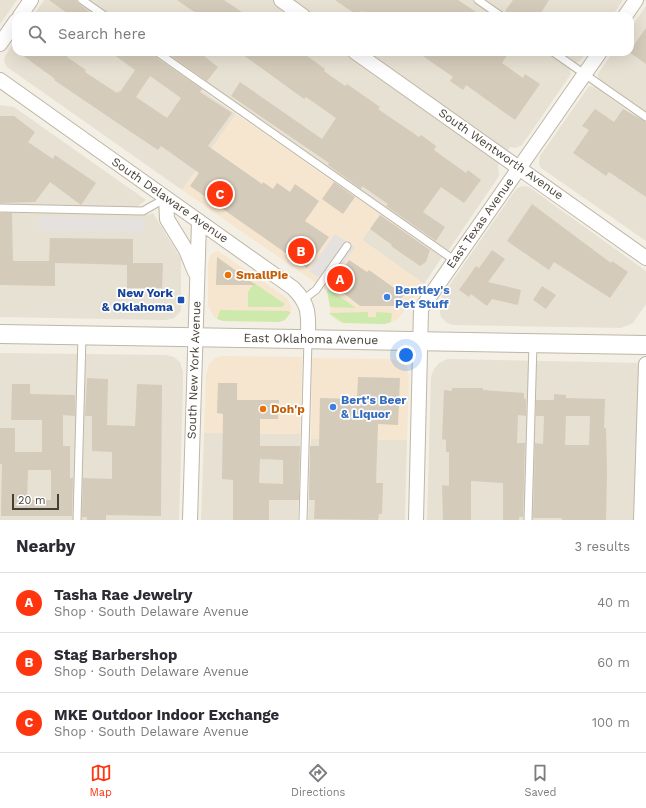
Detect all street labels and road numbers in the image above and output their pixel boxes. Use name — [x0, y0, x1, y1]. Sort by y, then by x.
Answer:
street label: South Wentworth Avenue — [436, 106, 566, 203]
street label: South Delaware Avenue — [109, 154, 231, 246]
street label: East Texas Avenue — [443, 175, 517, 271]
street label: South New York Avenue — [185, 301, 203, 439]
street label: East Oklahoma Avenue — [244, 331, 379, 347]

